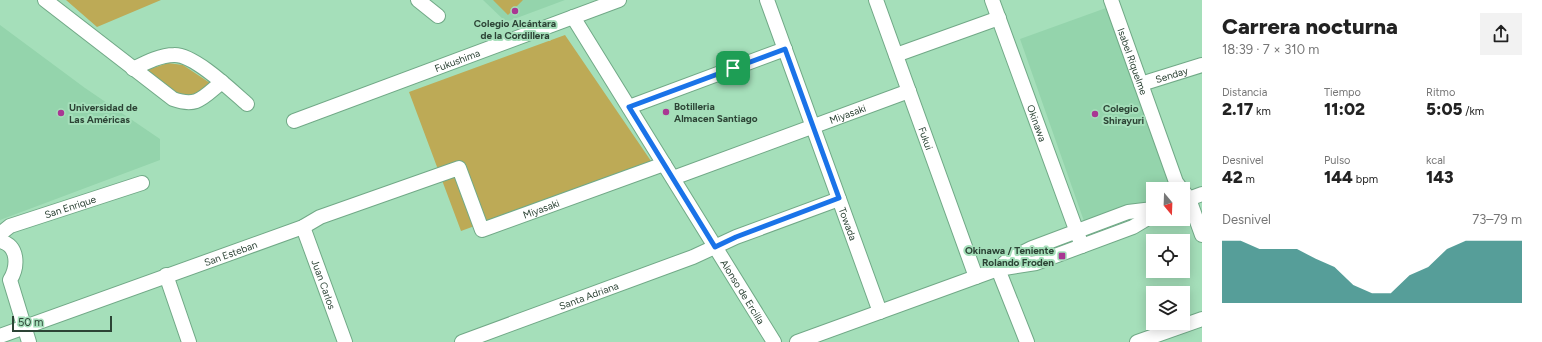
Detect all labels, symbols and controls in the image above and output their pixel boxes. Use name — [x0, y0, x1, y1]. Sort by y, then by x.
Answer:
marker: Colegio Alcántara de la Cordillera — [510, 6, 520, 16]
text: Carrera nocturna — [1222, 13, 1398, 40]
button: share — [1480, 13, 1522, 55]
place label: Colegio Alcántara de la Cordillera — [474, 17, 556, 42]
street label: Isabel Riquelme — [1115, 26, 1151, 97]
text: 18:39 · 7 × 310 m — [1222, 42, 1319, 57]
street label: Fukushima — [432, 46, 482, 75]
pin — [716, 51, 750, 85]
icon: arrive — [722, 57, 744, 79]
street label: Senday — [1154, 63, 1190, 86]
text: Distancia — [1222, 86, 1267, 99]
text: Tiempo — [1324, 86, 1361, 99]
text: Ritmo — [1426, 86, 1455, 99]
text: 2.17 — [1222, 99, 1253, 119]
text: 11:02 — [1324, 99, 1365, 119]
text: 5:05 — [1426, 99, 1462, 119]
place label: Botilleria Almacen Santiago — [674, 100, 758, 125]
place label: Universidad de Las Américas — [69, 101, 138, 126]
street label: Miyasaki — [827, 101, 868, 126]
place label: Colegio Shirayuri — [1103, 102, 1145, 127]
street label: Okinawa — [1024, 103, 1050, 143]
text: km — [1253, 105, 1271, 118]
text: /km — [1462, 105, 1484, 118]
marker: Botilleria Almacen Santiago — [661, 107, 671, 117]
marker: Universidad de Las Américas — [56, 108, 66, 118]
marker: Colegio Shirayuri — [1090, 109, 1100, 119]
street label: Fukui — [916, 125, 936, 152]
text: Desnivel — [1222, 154, 1263, 167]
text: Pulso — [1324, 154, 1350, 167]
text: kcal — [1426, 154, 1445, 167]
text: 42 — [1222, 167, 1243, 187]
text: 144 — [1324, 167, 1353, 187]
text: 143 — [1426, 167, 1454, 187]
text: m — [1243, 173, 1255, 186]
text: bpm — [1353, 173, 1378, 186]
north arrow — [1146, 182, 1190, 226]
map controls — [1146, 182, 1190, 330]
street label: San Enrique — [43, 192, 98, 221]
street label: Miyasaki — [521, 196, 561, 221]
street label: Towada — [836, 205, 860, 242]
text: Desnivel — [1222, 212, 1271, 227]
text: 73–79 m — [1472, 212, 1522, 227]
button: locate — [1146, 234, 1190, 278]
street label: San Esteban — [202, 237, 259, 269]
place label: Okinawa / Teniente Rolando Froden — [965, 244, 1054, 269]
marker: Okinawa / Teniente Rolando Froden — [1057, 251, 1067, 261]
street label: Juan Carlos — [309, 257, 339, 311]
street label: Alonso de Ercilla — [718, 257, 768, 326]
street label: Santa Adriana — [557, 279, 620, 312]
button: layers — [1146, 286, 1190, 330]
scale bar — [12, 314, 112, 333]
text: 50 m — [18, 316, 43, 329]

